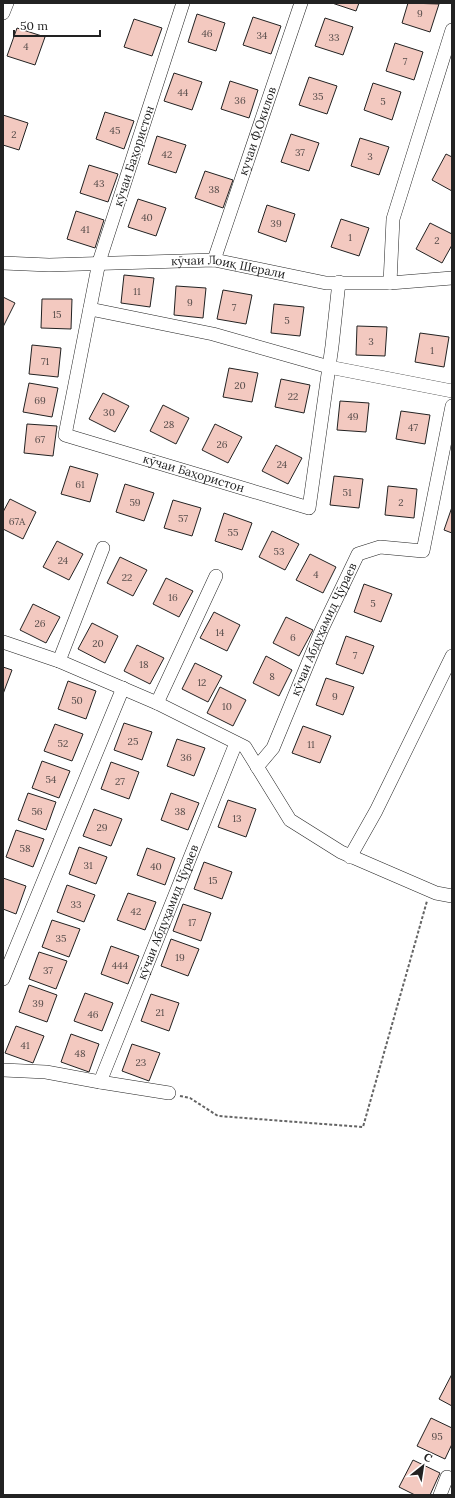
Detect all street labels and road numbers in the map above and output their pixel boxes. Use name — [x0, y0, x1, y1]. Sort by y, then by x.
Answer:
street label: кучаи Ф.Окилов — [235, 85, 279, 177]
street label: кӯчаи Баҳористон — [110, 104, 157, 208]
street label: кӯчаи Лоиқ Шерали — [171, 252, 287, 281]
street label: кӯчаи Баҳористон — [141, 451, 246, 495]
street label: кӯчаи Абдуҳамид Ҷӯраев — [287, 560, 360, 698]
street label: кӯчаи Абдуҳамид Ҷӯраев — [134, 842, 201, 982]

